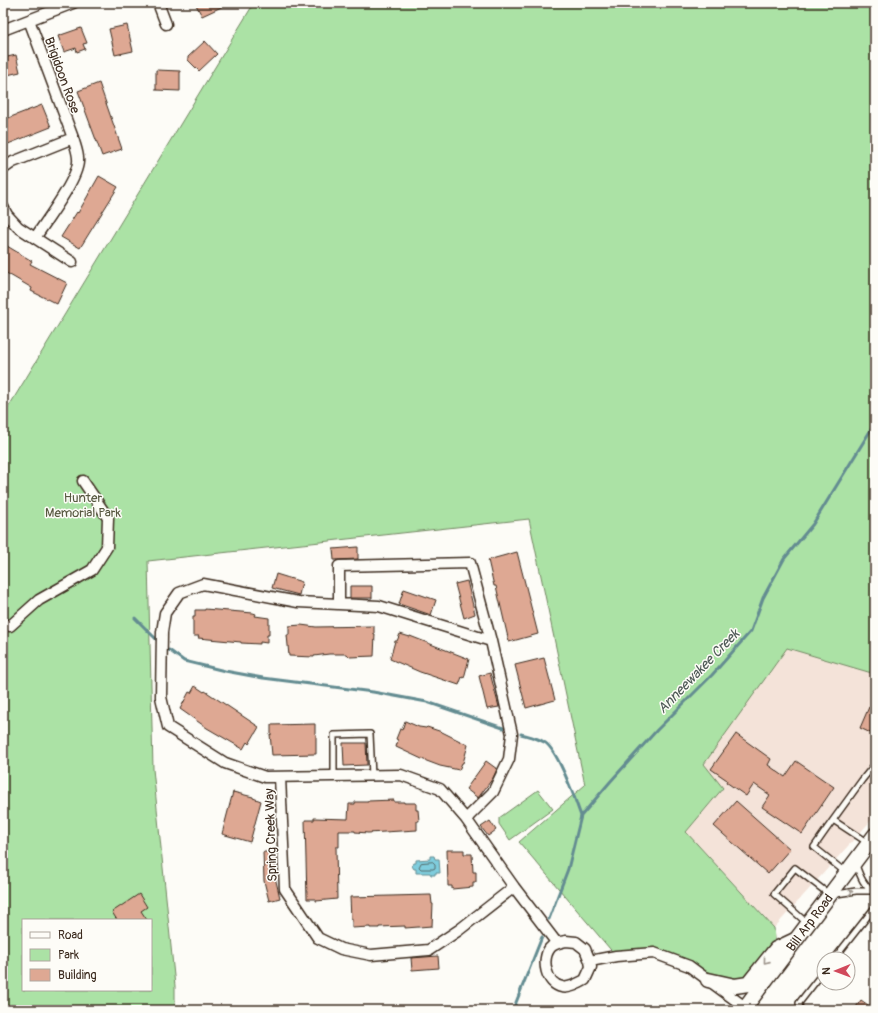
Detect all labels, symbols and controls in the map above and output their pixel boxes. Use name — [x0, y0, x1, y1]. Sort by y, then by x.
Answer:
street label: Brigidoon Rose — [41, 35, 83, 116]
park label: Hunter Memorial Park — [45, 490, 121, 521]
water label: Anneewakee Creek — [654, 625, 744, 717]
street label: Spring Creek Way — [261, 788, 281, 882]
one-way arrow — [847, 888, 854, 897]
street label: Bill Arp Road — [783, 891, 837, 955]
legend — [22, 919, 152, 991]
text: Road — [58, 928, 83, 943]
text: Park — [58, 948, 79, 963]
north arrow — [816, 951, 856, 991]
one-way arrow — [764, 956, 771, 963]
text: N — [820, 967, 833, 975]
text: Building — [58, 968, 97, 983]

